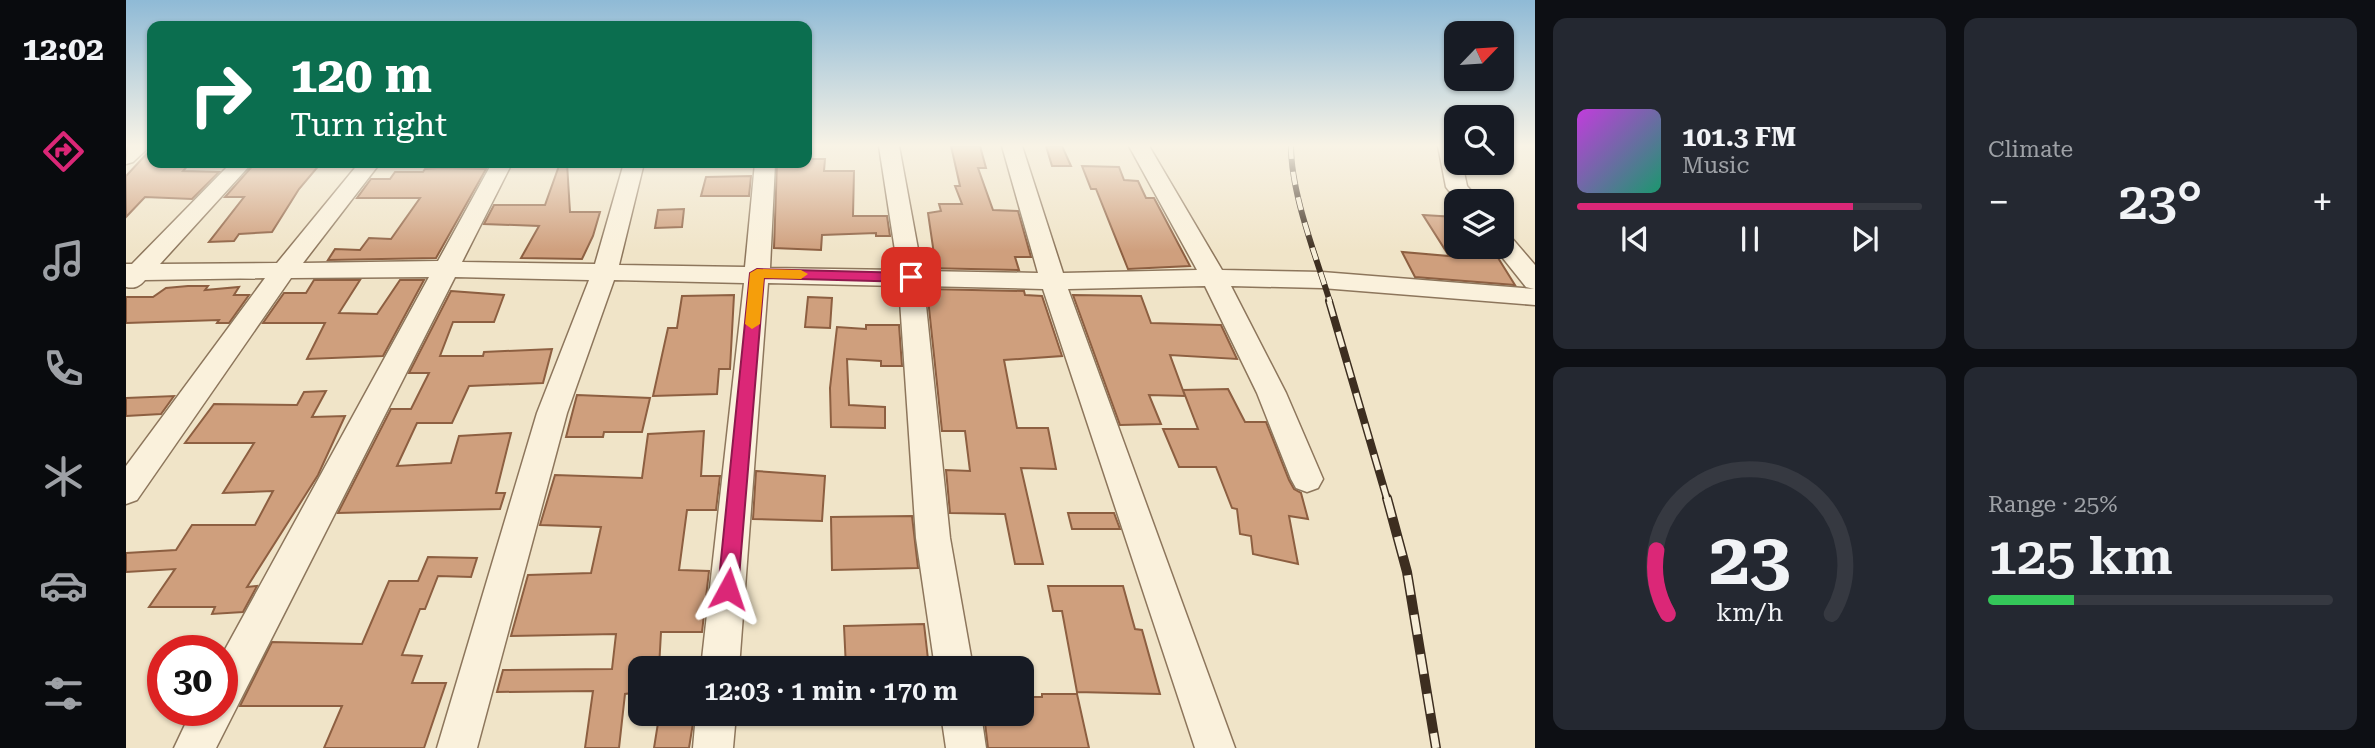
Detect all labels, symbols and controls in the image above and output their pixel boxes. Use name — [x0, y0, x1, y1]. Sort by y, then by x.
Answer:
north arrow — [1444, 21, 1514, 91]
map controls — [1444, 21, 1514, 259]
text: 12:02 — [22, 30, 104, 68]
text: 120 m — [290, 47, 432, 104]
icon: right — [175, 49, 266, 140]
button: search — [1444, 105, 1514, 175]
text: Turn right — [290, 106, 447, 144]
text: 101.3 FM — [1682, 122, 1796, 152]
icon: directions — [39, 127, 88, 176]
text: Climate — [1988, 136, 2073, 163]
text: Music — [1682, 152, 1749, 179]
text: 23° — [2119, 171, 2202, 232]
text: − — [1988, 180, 2009, 224]
text: + — [2312, 180, 2333, 224]
button: layers — [1444, 189, 1514, 259]
icon: previous — [1616, 220, 1654, 258]
icon: pause — [1731, 220, 1769, 258]
icon: next — [1846, 220, 1884, 258]
icon: music — [39, 236, 88, 285]
pin — [881, 247, 941, 307]
icon: arrive — [892, 258, 930, 296]
icon: phone — [39, 344, 88, 393]
icon: climate — [39, 452, 88, 501]
text: Range · 25% — [1988, 491, 2117, 518]
text: 23 — [1709, 518, 1790, 603]
text: 125 km — [1988, 526, 2173, 587]
position arrow — [691, 552, 765, 626]
icon: car — [39, 561, 88, 610]
text: km/h — [1716, 598, 1783, 627]
speed limit sign: 30 — [147, 635, 238, 726]
icon: filters — [39, 669, 88, 718]
text: 12:03 · 1 min · 170 m — [704, 676, 958, 706]

